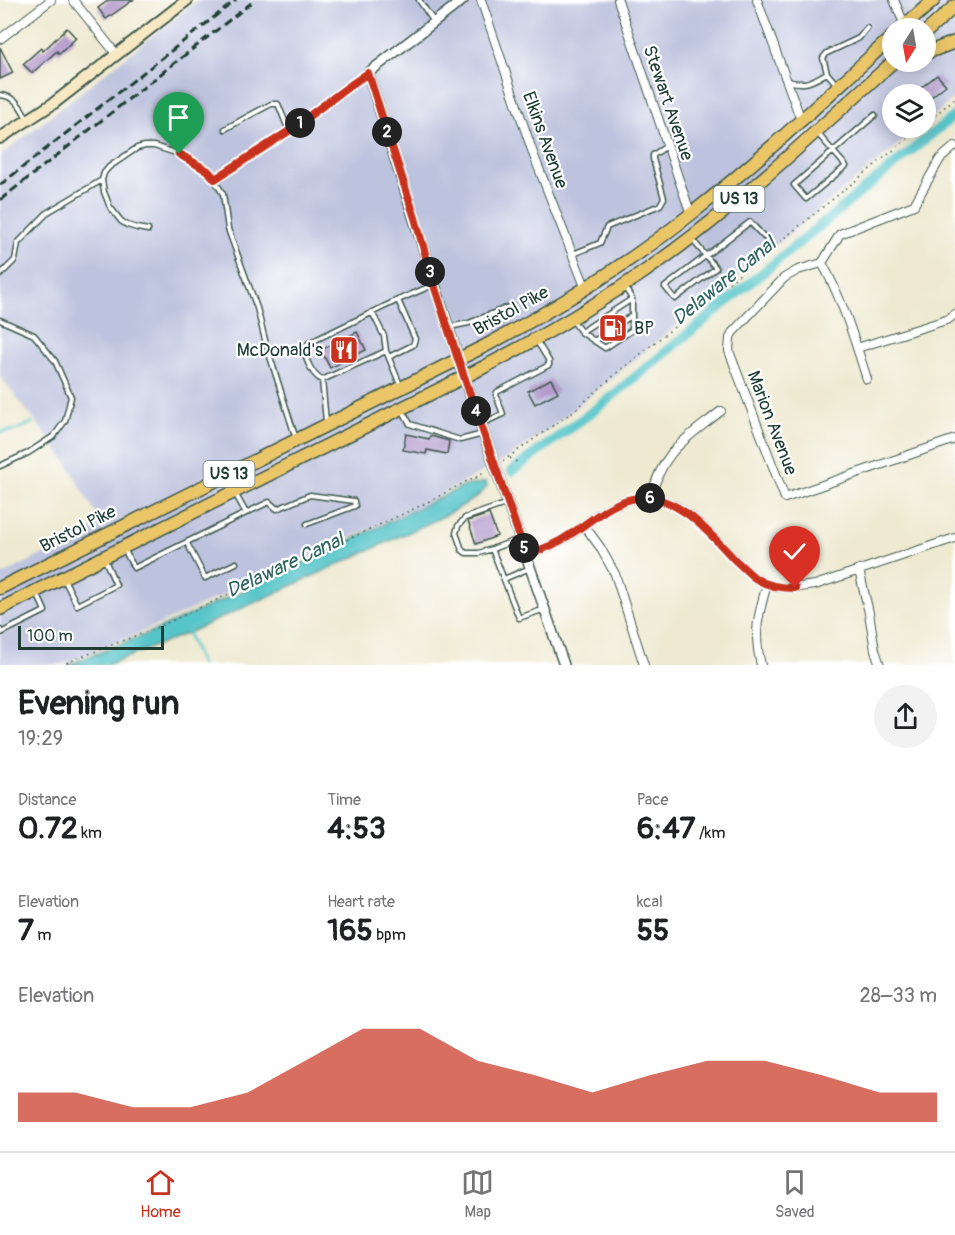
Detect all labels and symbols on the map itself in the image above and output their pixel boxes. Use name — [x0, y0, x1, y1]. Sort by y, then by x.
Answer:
north arrow — [882, 18, 936, 72]
street label: Stewart Avenue — [638, 42, 698, 164]
street label: Elkins Avenue — [517, 88, 573, 192]
pin — [153, 92, 204, 154]
pin: 1 — [285, 108, 315, 138]
pin: 2 — [372, 117, 402, 147]
road number: US 13 — [714, 186, 764, 212]
water label: Delaware Canal — [667, 230, 783, 331]
pin: 3 — [415, 257, 445, 287]
street label: Bristol Pike — [469, 281, 553, 341]
fuel station icon: BP — [597, 312, 629, 344]
place label: BP — [634, 317, 654, 340]
restaurant icon: McDonald's — [328, 334, 360, 366]
place label: McDonald's — [237, 339, 323, 362]
street label: Marion Avenue — [742, 368, 802, 479]
pin: 4 — [461, 396, 491, 426]
road number: US 13 — [204, 461, 254, 487]
pin: 6 — [635, 483, 665, 513]
street label: Bristol Pike — [36, 500, 120, 558]
water label: Delaware Canal — [222, 526, 350, 603]
pin — [769, 526, 820, 588]
pin: 5 — [509, 533, 539, 563]
scale bar — [18, 623, 164, 650]

